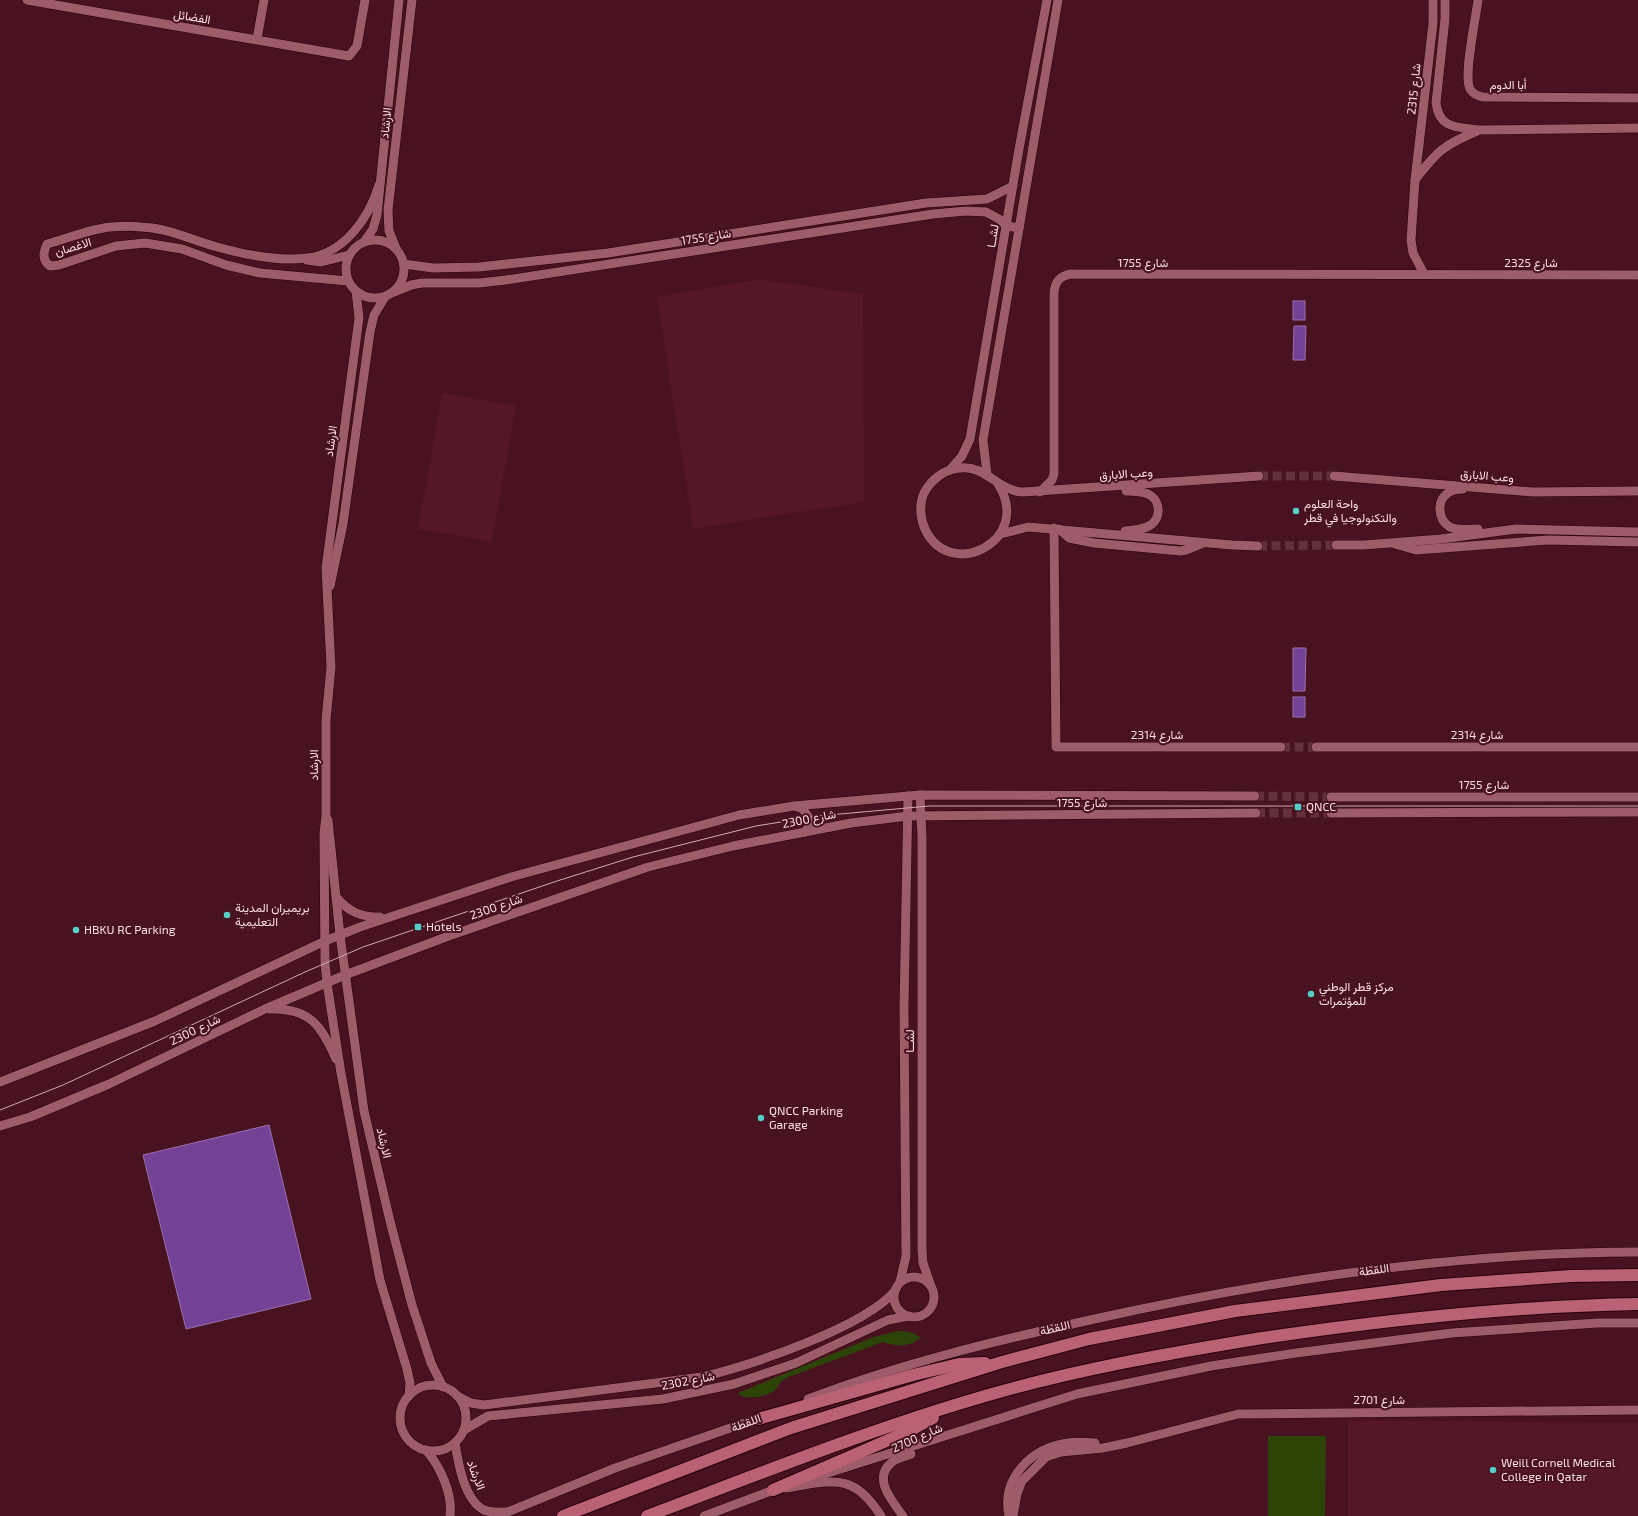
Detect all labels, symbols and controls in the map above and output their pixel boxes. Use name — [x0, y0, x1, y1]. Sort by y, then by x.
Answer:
street label: الفضائل — [172, 6, 212, 28]
street label: شارع 2315 — [1403, 63, 1426, 116]
street label: أبا الدوم — [1489, 77, 1527, 93]
street label: الارشاد — [376, 107, 396, 139]
street label: لشــا — [983, 223, 1001, 249]
street label: شارع 1755 — [680, 225, 732, 250]
street label: الاغصان — [53, 234, 93, 259]
street label: شارع 1755 — [1118, 255, 1168, 272]
street label: شارع 2325 — [1504, 255, 1558, 272]
street label: الارشاد — [321, 424, 341, 458]
street label: وعب الابارق — [1099, 464, 1153, 484]
street label: وعب الابارق — [1460, 466, 1514, 486]
place label: واحة العلوم والتكنولوجيا في قطر — [1303, 496, 1397, 528]
marker: واحة العلوم والتكنولوجيا في قطر — [1291, 506, 1301, 516]
street label: شارع 2314 — [1131, 727, 1183, 744]
street label: شارع 2314 — [1451, 727, 1503, 744]
street label: الارشاد — [306, 749, 322, 781]
street label: شارع 1755 — [1459, 777, 1509, 794]
street label: شارع 1755 — [1057, 795, 1107, 812]
place label: QNCC — [1306, 799, 1336, 814]
marker: QNCC — [1293, 802, 1303, 812]
street label: شارع 2300 — [781, 806, 838, 833]
street label: شارع 2300 — [468, 891, 525, 924]
place label: بريميران المدينة التعليمية — [235, 900, 309, 929]
marker: بريميران المدينة التعليمية — [222, 910, 232, 920]
place label: Hotels — [426, 919, 462, 933]
place label: HBKU RC Parking — [84, 922, 176, 936]
marker: Hotels — [413, 922, 423, 932]
marker: HBKU RC Parking — [71, 925, 81, 935]
place label: مركز قطر الوطني للمؤتمرات — [1319, 979, 1394, 1009]
marker: مركز قطر الوطني للمؤتمرات — [1306, 989, 1316, 999]
street label: شارع 2300 — [167, 1011, 224, 1050]
street label: لشــا — [902, 1029, 916, 1053]
place label: QNCC Parking Garage — [769, 1103, 843, 1131]
marker: QNCC Parking Garage — [756, 1113, 766, 1123]
street label: الارشاد — [373, 1126, 395, 1160]
street label: اللقطة — [1358, 1260, 1390, 1278]
street label: اللقطة — [1038, 1317, 1071, 1337]
street label: شارع 2302 — [660, 1368, 716, 1395]
street label: شارع 2701 — [1353, 1392, 1405, 1409]
street label: اللقطة — [729, 1410, 762, 1434]
street label: شارع 2700 — [889, 1420, 945, 1457]
place label: Weill Cornell Medical College in Qatar — [1501, 1455, 1616, 1484]
street label: الارشاد — [463, 1458, 489, 1492]
marker: Weill Cornell Medical College in Qatar — [1488, 1465, 1498, 1475]

